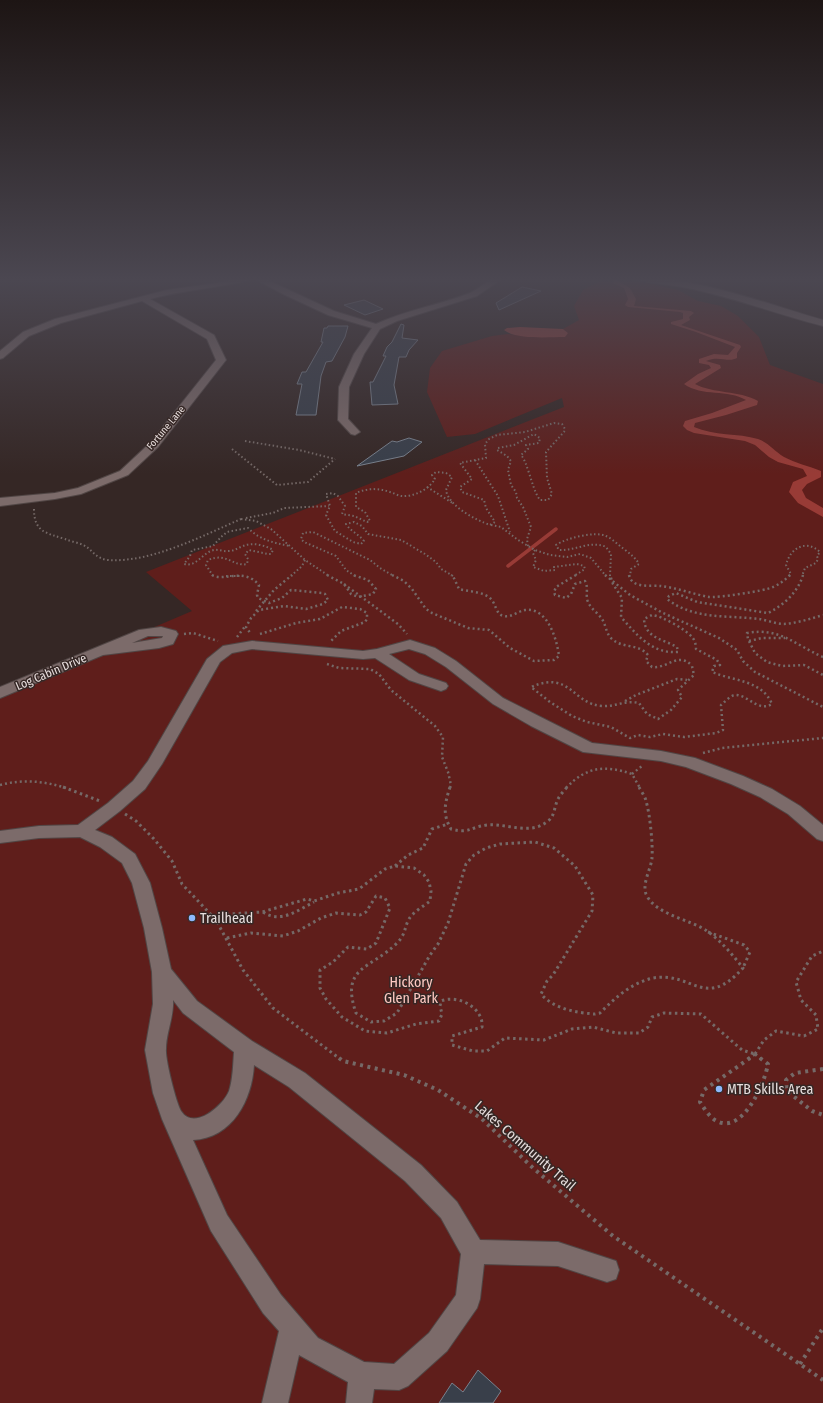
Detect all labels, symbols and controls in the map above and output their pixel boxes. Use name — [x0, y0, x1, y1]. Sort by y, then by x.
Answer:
street label: Fortune Lane — [144, 404, 188, 452]
street label: Log Cabin Drive — [13, 651, 89, 693]
place label: Trailhead — [200, 910, 253, 927]
marker: Trailhead — [187, 913, 197, 923]
park label: Hickory Glen Park — [384, 974, 439, 1007]
place label: MTB Skills Area — [727, 1081, 813, 1098]
marker: MTB Skills Area — [714, 1084, 724, 1094]
street label: Lakes Community Trail — [471, 1098, 579, 1195]

